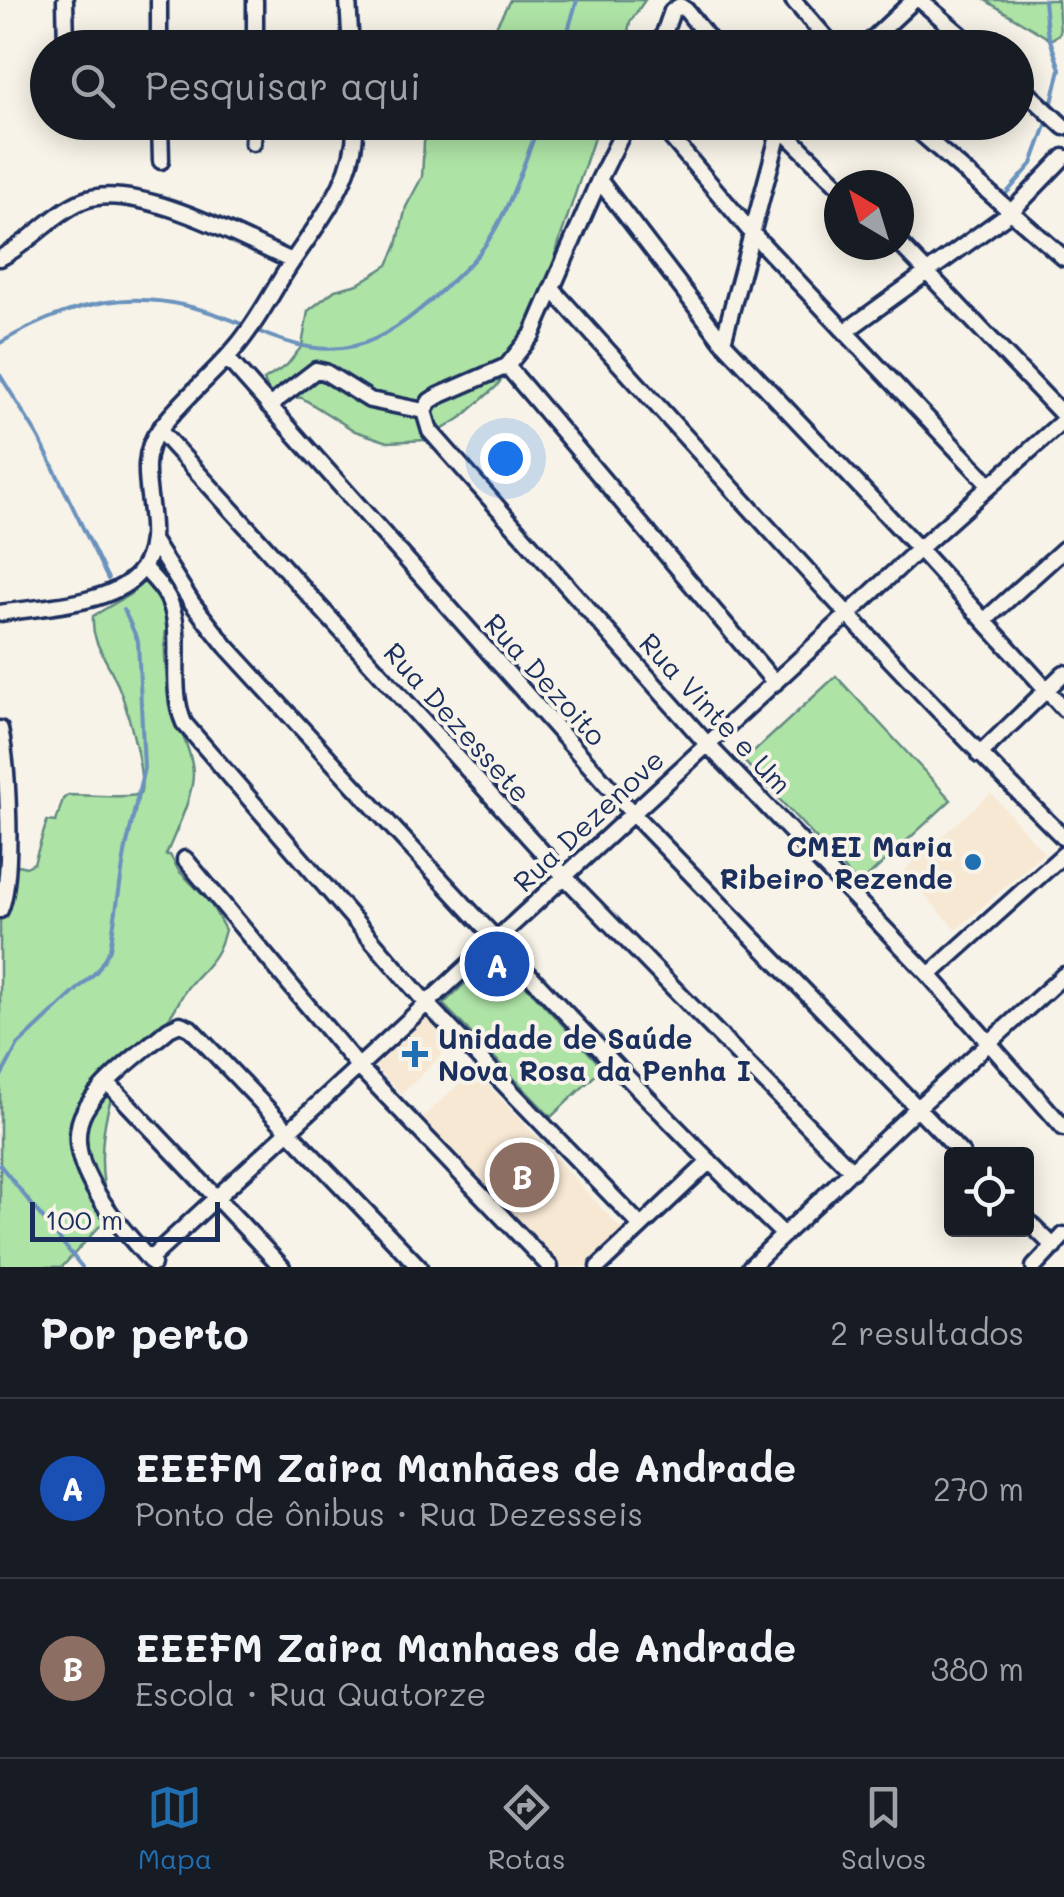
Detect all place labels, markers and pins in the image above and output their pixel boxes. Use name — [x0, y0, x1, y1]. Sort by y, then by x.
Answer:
place label: CMEI Maria Ribeiro Rezende — [719, 828, 953, 896]
marker: CMEI Maria Ribeiro Rezende — [962, 851, 984, 873]
pin: A — [464, 926, 530, 1002]
place label: Unidade de Saúde Nova Rosa da Penha I — [438, 1020, 751, 1088]
marker: Unidade de Saúde Nova Rosa da Penha I — [402, 1041, 428, 1067]
pin: B — [490, 1138, 554, 1212]

